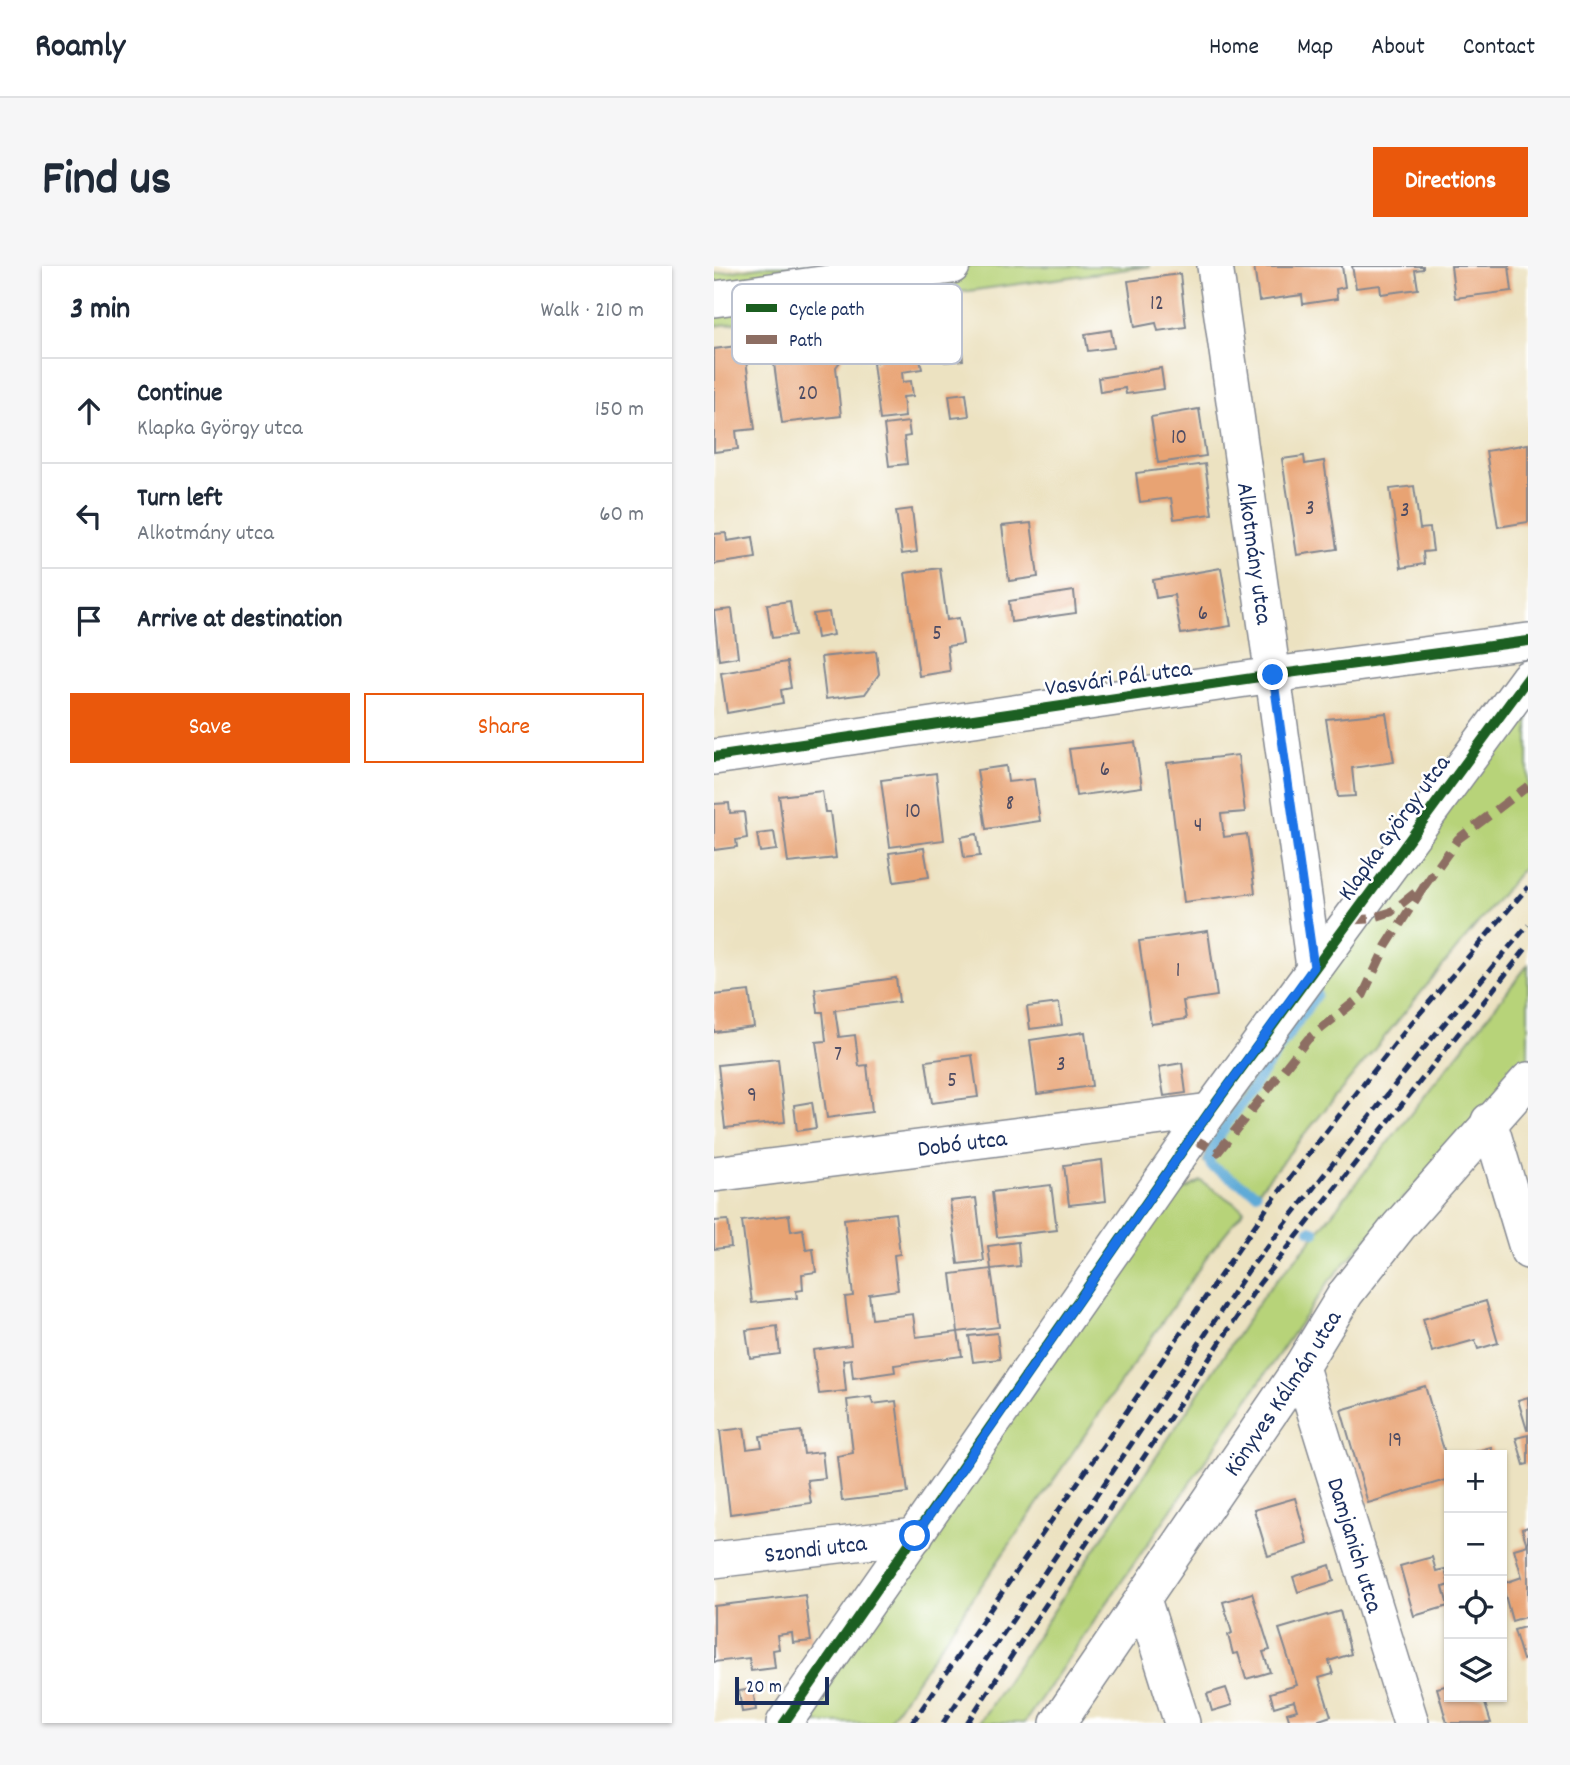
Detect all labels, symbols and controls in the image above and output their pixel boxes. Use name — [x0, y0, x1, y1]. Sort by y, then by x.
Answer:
text: Roamly — [35, 25, 125, 72]
text: Home — [1209, 31, 1259, 65]
text: Map — [1297, 31, 1333, 65]
text: About — [1371, 31, 1425, 65]
text: Contact — [1463, 31, 1535, 65]
text: Find us — [42, 147, 171, 217]
button: Directions — [1373, 147, 1528, 217]
legend — [732, 284, 962, 364]
text: 3 min — [70, 290, 130, 333]
house number: 12 — [1150, 290, 1164, 320]
text: Walk · 210 m — [541, 295, 644, 328]
text: Cycle path — [789, 298, 864, 325]
text: Path — [789, 329, 822, 356]
text: Continue — [137, 376, 222, 413]
house number: 20 — [798, 380, 818, 410]
icon: ahead — [70, 392, 108, 430]
text: 150 m — [595, 394, 644, 427]
text: Klapka György utca — [137, 413, 303, 446]
house number: 10 — [1171, 424, 1187, 454]
street label: Alkotmány utca — [1226, 480, 1280, 628]
text: Turn left — [137, 481, 223, 518]
house number: 3 — [1305, 495, 1315, 525]
icon: left — [70, 497, 108, 535]
house number: 3 — [1400, 497, 1410, 527]
text: 60 m — [599, 499, 644, 532]
text: Alkotmány utca — [137, 518, 274, 551]
house number: 6 — [1198, 600, 1208, 630]
icon: arrive — [70, 602, 108, 640]
text: Arrive at destination — [137, 602, 342, 639]
house number: 5 — [932, 620, 942, 650]
street label: Vasvári Pál utca — [1043, 653, 1195, 707]
route end — [1257, 659, 1288, 690]
button: Save — [70, 693, 350, 763]
button: Share — [364, 693, 644, 763]
street label: Klapka György utca — [1331, 748, 1460, 909]
house number: 6 — [1100, 756, 1110, 786]
house number: 8 — [1006, 790, 1014, 820]
house number: 10 — [905, 798, 921, 828]
house number: 4 — [1194, 812, 1202, 842]
house number: 1 — [1176, 957, 1180, 987]
house number: 7 — [834, 1041, 842, 1071]
house number: 3 — [1056, 1051, 1066, 1081]
house number: 5 — [947, 1067, 957, 1097]
house number: 9 — [747, 1082, 757, 1112]
street label: Dobó utca — [916, 1123, 1010, 1168]
street label: Könyves Kálmán utca — [1217, 1304, 1352, 1484]
house number: 19 — [1388, 1427, 1402, 1457]
map controls — [1444, 1450, 1507, 1702]
button: + — [1444, 1450, 1507, 1513]
street label: Damjanich utca — [1316, 1474, 1390, 1618]
button: − — [1444, 1513, 1507, 1576]
route start — [899, 1520, 930, 1551]
street label: Szondi utca — [763, 1528, 869, 1574]
button: locate — [1444, 1576, 1507, 1639]
button: layers — [1444, 1639, 1507, 1702]
scale bar — [735, 1674, 830, 1706]
text: 20 m — [746, 1675, 782, 1702]

